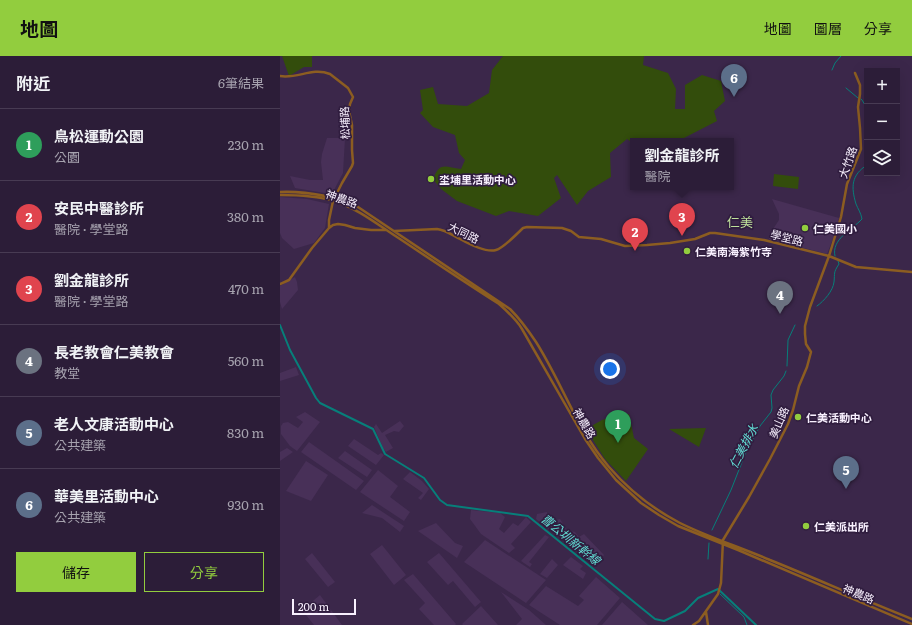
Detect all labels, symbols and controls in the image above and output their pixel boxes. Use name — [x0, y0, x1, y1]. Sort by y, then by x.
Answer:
text: 地圖 — [20, 14, 58, 42]
text: 地圖 — [764, 18, 792, 38]
text: 圖層 — [814, 18, 842, 38]
text: 分享 — [864, 18, 892, 38]
pin: 6 — [721, 64, 747, 97]
map controls — [864, 68, 900, 176]
button: + — [864, 68, 900, 104]
text: 附近 — [16, 70, 50, 95]
text: 6筆結果 — [218, 73, 264, 92]
button: − — [864, 104, 900, 140]
street label: 松埔路 — [335, 106, 353, 140]
text: 鳥松運動公園 — [54, 124, 144, 147]
text: 1 — [26, 135, 32, 154]
text: 230 m — [228, 135, 264, 154]
popup — [630, 138, 734, 190]
button: layers — [864, 140, 900, 176]
text: 劉金龍診所 — [644, 143, 720, 166]
street label: 大竹路 — [834, 144, 860, 180]
text: 公園 — [54, 147, 80, 166]
text: 醫院 — [644, 166, 671, 185]
place label: 坔埔里活動中心 — [439, 171, 516, 187]
marker: 坔埔里活動中心 — [426, 174, 436, 184]
street label: 神農路 — [324, 185, 360, 211]
text: 安民中醫診所 — [54, 196, 144, 219]
pin: 3 — [669, 203, 695, 236]
text: 2 — [26, 207, 32, 226]
text: 380 m — [227, 207, 264, 226]
district label: 仁美 — [727, 212, 753, 231]
street label: 大同路 — [446, 218, 482, 246]
pin: 2 — [622, 218, 648, 251]
text: 醫院 · 學堂路 — [54, 219, 129, 238]
place label: 仁美國小 — [813, 220, 857, 236]
marker: 仁美國小 — [800, 223, 810, 233]
street label: 學堂路 — [769, 225, 805, 249]
place label: 仁美南海紫竹寺 — [695, 243, 772, 259]
marker: 仁美南海紫竹寺 — [682, 246, 692, 256]
text: 劉金龍診所 — [54, 268, 129, 291]
text: 3 — [25, 279, 33, 298]
text: 470 m — [228, 279, 264, 298]
pin: 4 — [767, 281, 793, 314]
text: 醫院 · 學堂路 — [54, 291, 129, 310]
text: 長老教會仁美教會 — [54, 340, 174, 363]
text: 4 — [25, 351, 33, 370]
text: 560 m — [228, 351, 264, 370]
your location — [600, 359, 620, 379]
text: 教堂 — [54, 363, 80, 382]
street label: 美山路 — [764, 404, 792, 440]
street label: 神農路 — [570, 405, 600, 441]
place label: 仁美活動中心 — [806, 409, 872, 425]
pin: 1 — [605, 410, 631, 443]
text: 老人文康活動中心 — [54, 412, 174, 435]
marker: 仁美活動中心 — [793, 412, 803, 422]
water label: 仁美排水 — [724, 420, 763, 471]
text: 5 — [25, 423, 33, 442]
text: 830 m — [227, 423, 264, 442]
text: 公共建築 — [54, 435, 106, 454]
pin: 5 — [833, 456, 859, 489]
text: 華美里活動中心 — [54, 484, 159, 507]
text: 6 — [25, 495, 33, 514]
text: 930 m — [227, 495, 264, 514]
text: 公共建築 — [54, 507, 106, 526]
water label: 曹公圳新幹線 — [537, 509, 606, 570]
place label: 仁美派出所 — [814, 518, 869, 534]
marker: 仁美派出所 — [801, 521, 811, 531]
button: 儲存 — [16, 552, 136, 592]
button: 分享 — [144, 552, 264, 592]
street label: 神農路 — [841, 579, 877, 607]
scale bar — [292, 597, 356, 616]
text: 200 m — [298, 598, 329, 614]

